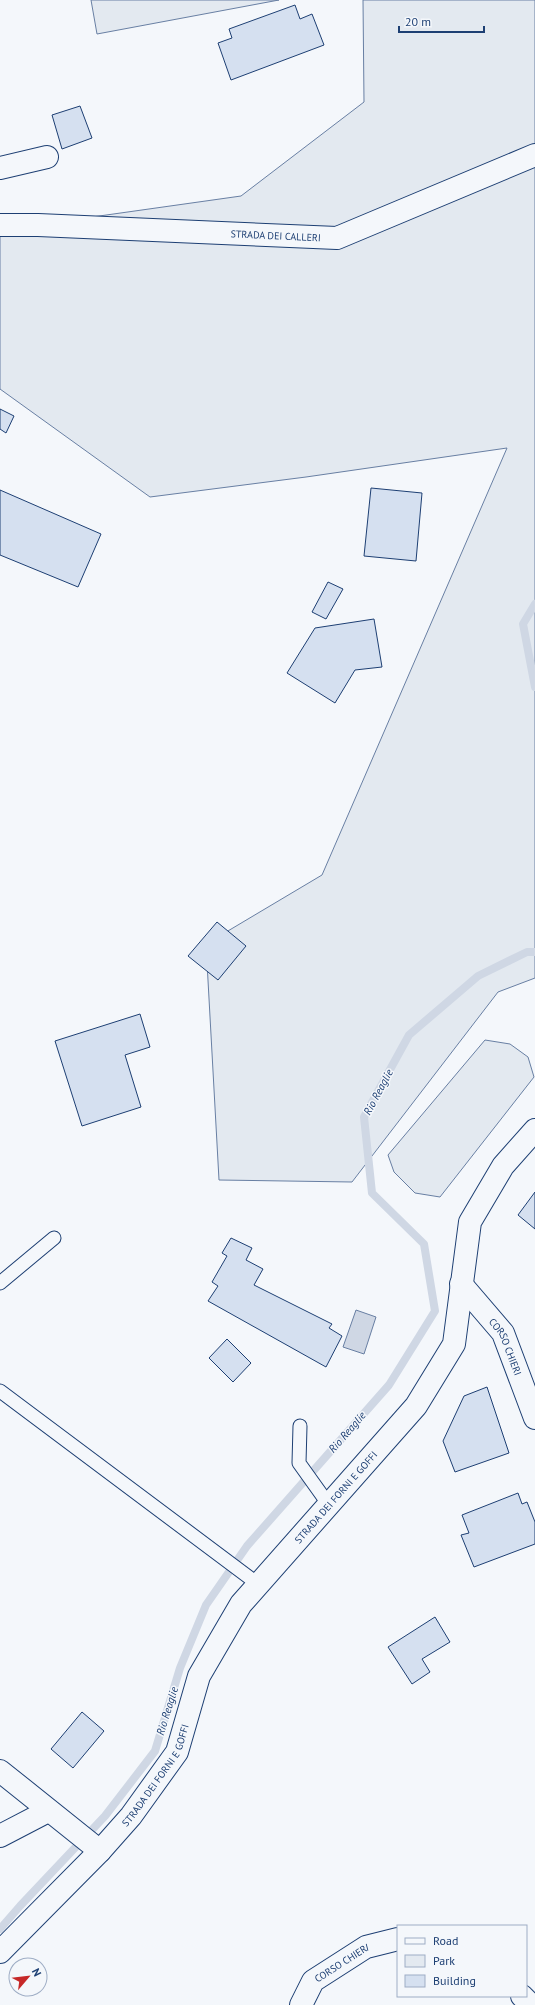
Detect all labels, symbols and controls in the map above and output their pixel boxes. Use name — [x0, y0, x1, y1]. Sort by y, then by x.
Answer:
scale bar — [399, 8, 484, 34]
text: 20 m — [405, 14, 431, 29]
street label: STRADA DEI CALLERI — [230, 227, 321, 244]
water label: Rio Reaglie — [360, 1067, 396, 1117]
street label: CORSO CHIERI — [486, 1316, 524, 1377]
water label: Rio Reaglie — [325, 1409, 369, 1455]
street label: STRADA DEI FORNI E GOFFI — [292, 1448, 380, 1546]
water label: Rio Reaglie — [153, 1685, 181, 1737]
street label: STRADA DEI FORNI E GOFFI — [119, 1723, 192, 1829]
legend — [397, 1925, 527, 1997]
text: Road — [433, 1933, 458, 1948]
street label: CORSO CHIERI — [312, 1941, 370, 1985]
text: Park — [433, 1953, 455, 1968]
north arrow — [8, 1957, 48, 1997]
text: N — [29, 1966, 45, 1979]
text: Building — [433, 1973, 476, 1988]

